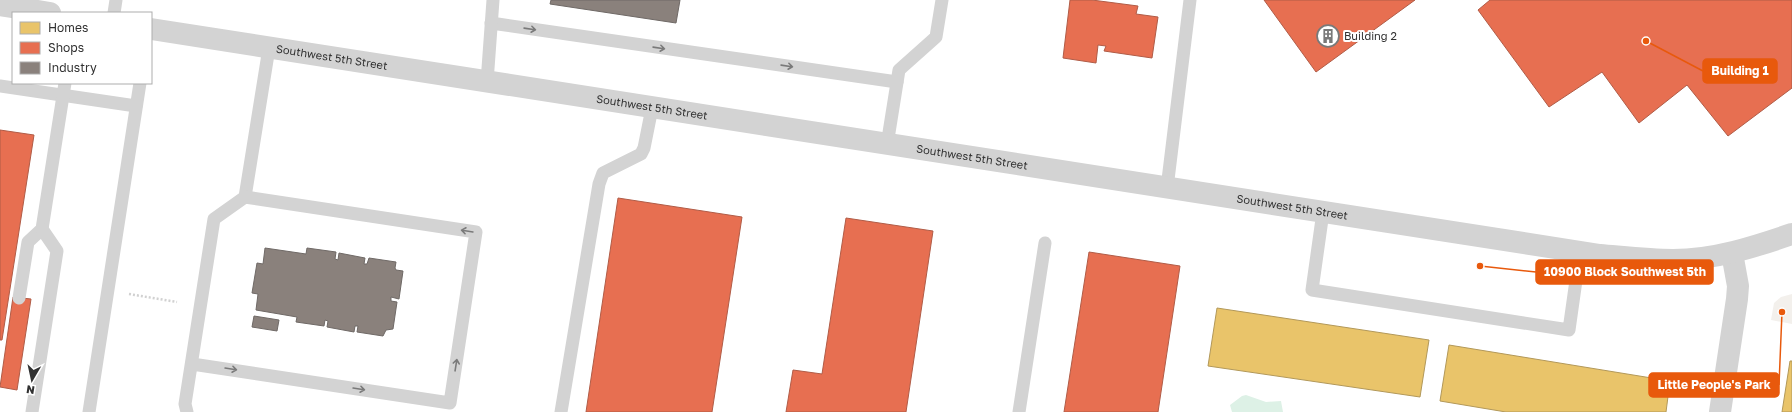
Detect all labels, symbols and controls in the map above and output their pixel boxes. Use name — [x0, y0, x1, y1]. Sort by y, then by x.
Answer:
legend — [12, 12, 152, 84]
text: Homes — [48, 20, 88, 35]
building icon: Building 2 — [1315, 23, 1341, 49]
one-way arrow — [523, 25, 536, 33]
place label: Building 2 — [1344, 29, 1397, 42]
text: Shops — [48, 40, 84, 55]
street label: Southwest 5th Street — [275, 42, 388, 72]
one-way arrow — [652, 44, 665, 52]
callout: Building 1 — [1703, 59, 1777, 83]
text: Industry — [48, 60, 97, 75]
one-way arrow — [780, 62, 793, 70]
text: Building 1 — [1711, 63, 1769, 78]
street label: Southwest 5th Street — [595, 92, 709, 122]
street label: Southwest 5th Street — [916, 141, 1029, 172]
street label: Southwest 5th Street — [1236, 191, 1349, 222]
one-way arrow — [461, 226, 474, 234]
callout: 10900 Block Southwest 5th — [1536, 260, 1713, 284]
text: 10900 Block Southwest 5th — [1544, 264, 1706, 279]
one-way arrow — [452, 359, 460, 372]
north arrow — [12, 360, 52, 400]
one-way arrow — [224, 365, 237, 373]
callout: Little People's Park — [1649, 373, 1779, 397]
text: Little People's Park — [1657, 377, 1771, 392]
text: N — [25, 383, 36, 397]
one-way arrow — [352, 385, 365, 393]

